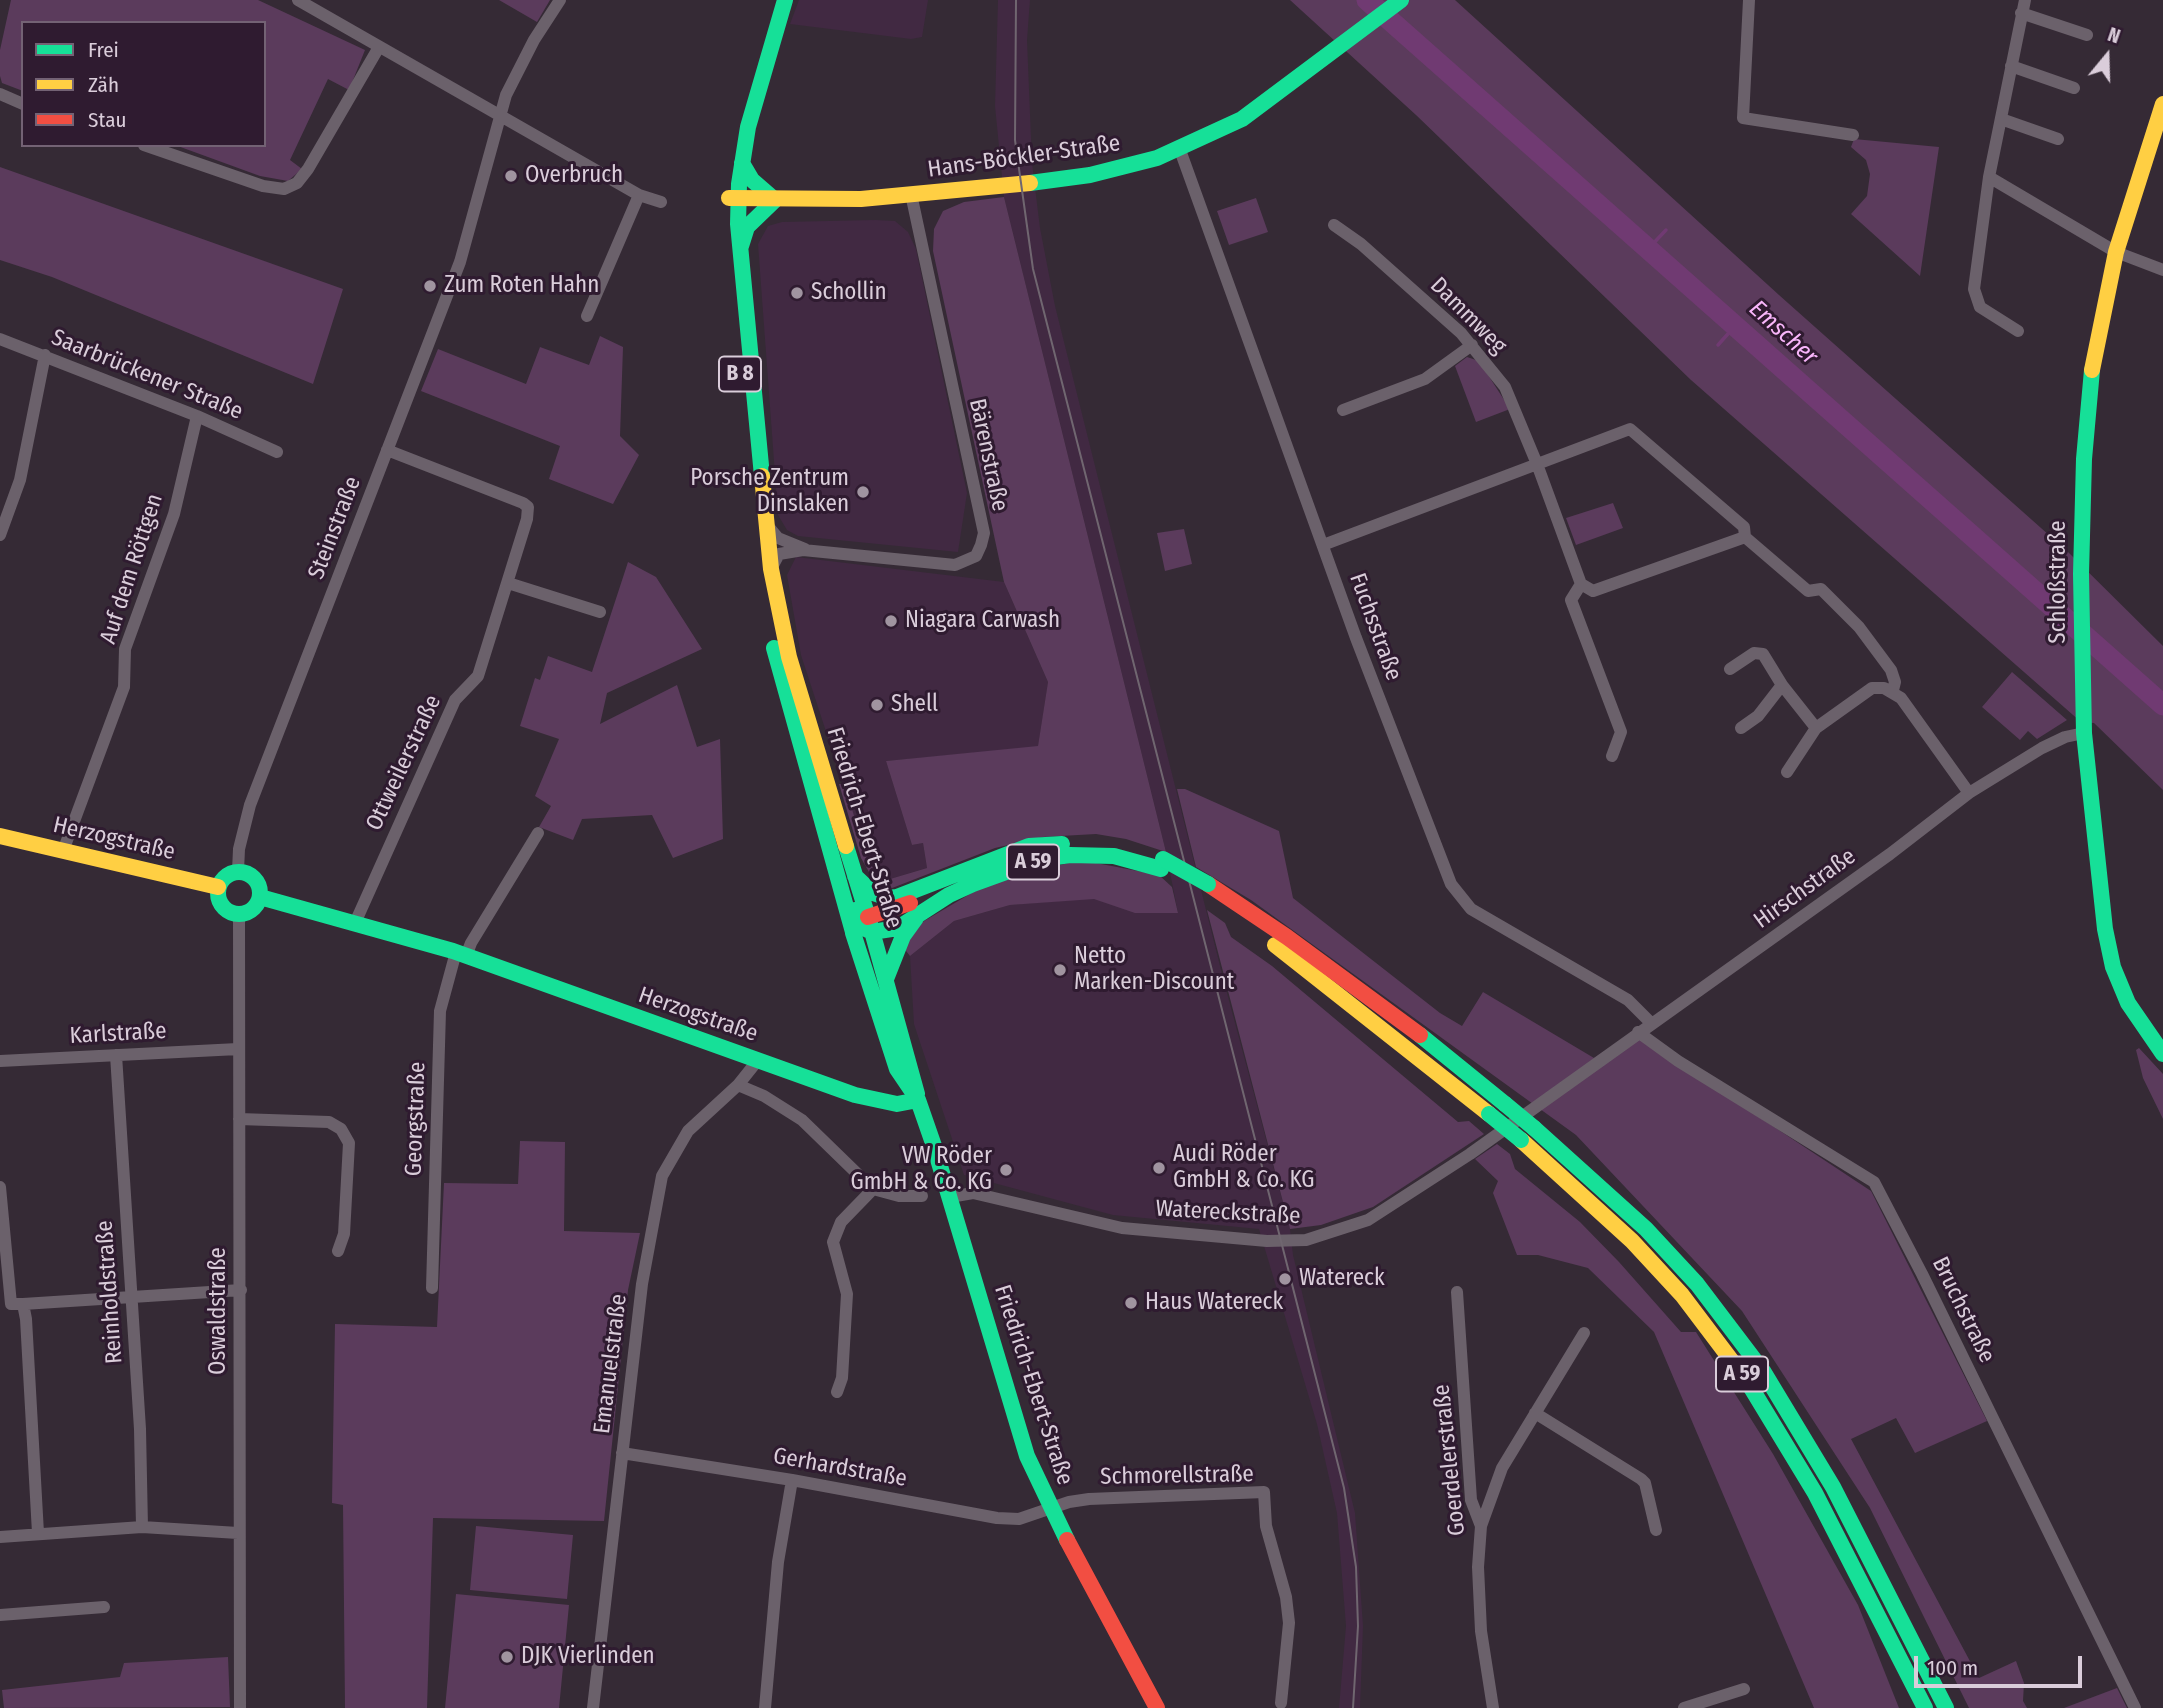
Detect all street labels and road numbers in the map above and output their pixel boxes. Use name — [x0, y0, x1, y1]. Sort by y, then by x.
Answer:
street label: Hans-Böckler-Straße — [926, 130, 1122, 184]
street label: Dammweg — [1424, 272, 1512, 360]
street label: Saarbrückener Straße — [47, 324, 247, 426]
road number: B 8 — [719, 356, 761, 392]
street label: Bärenstraße — [963, 396, 1013, 514]
street label: Steinstraße — [303, 473, 367, 583]
street label: Auf dem Röttgen — [95, 490, 169, 648]
street label: Schloßstraße — [2045, 520, 2073, 644]
street label: Fuchsstraße — [1343, 569, 1407, 685]
street label: Ottweilerstraße — [361, 691, 447, 835]
street label: Friedrich-Ebert-Straße — [820, 724, 908, 932]
street label: Herzogstraße — [50, 812, 178, 866]
street label: Hirschstraße — [1749, 843, 1861, 935]
road number: A 59 — [1007, 844, 1059, 880]
street label: Herzogstraße — [635, 982, 761, 1048]
street label: Karlstraße — [69, 1018, 167, 1050]
street label: Georgstraße — [400, 1061, 432, 1177]
street label: Watereckstraße — [1155, 1195, 1301, 1231]
street label: Reinholdstraße — [91, 1219, 129, 1365]
street label: Oswaldstraße — [205, 1247, 233, 1375]
street label: Bruchstraße — [1926, 1253, 2000, 1367]
street label: Friedrich-Ebert-Straße — [988, 1281, 1078, 1489]
street label: Emanuelstraße — [589, 1292, 633, 1436]
road number: A 59 — [1716, 1356, 1768, 1392]
street label: Goerdelerstraße — [1428, 1383, 1472, 1537]
street label: Gerhardstraße — [771, 1443, 909, 1493]
street label: Schmorellstraße — [1100, 1461, 1254, 1491]

